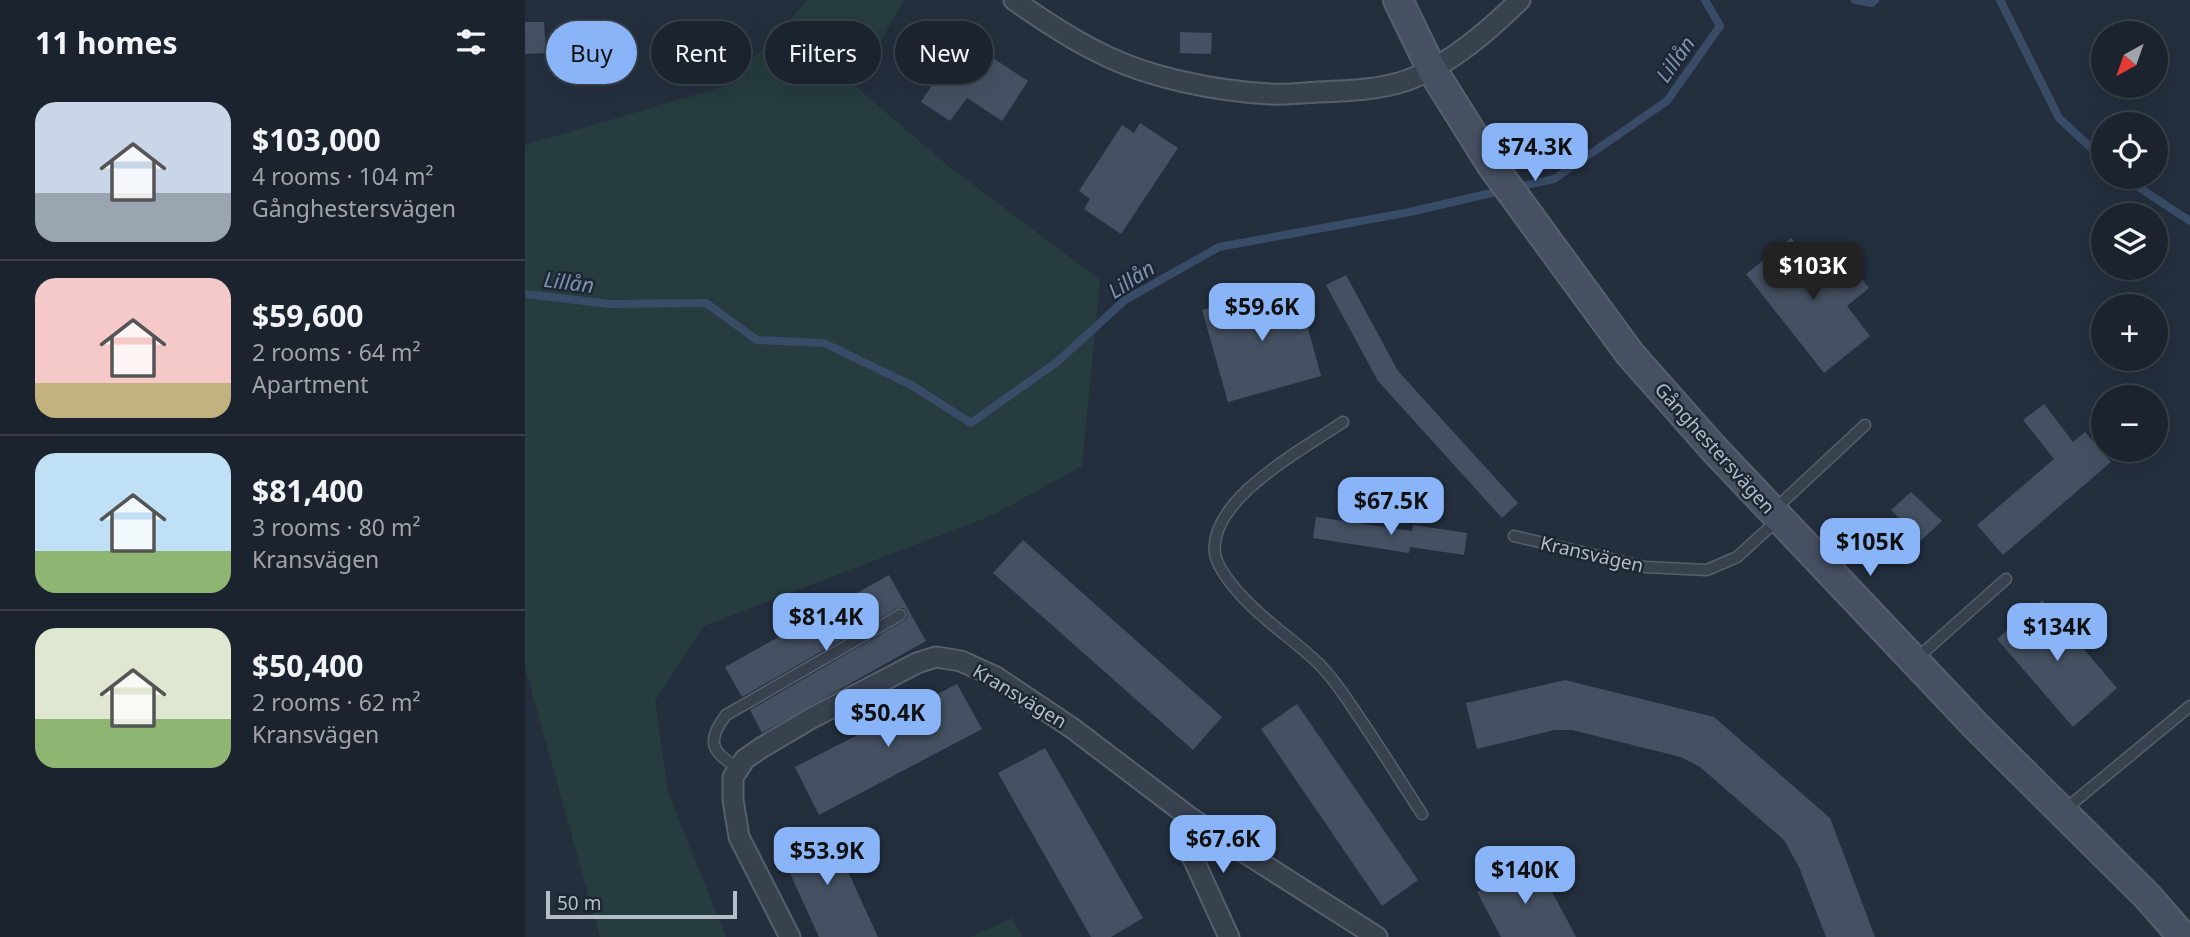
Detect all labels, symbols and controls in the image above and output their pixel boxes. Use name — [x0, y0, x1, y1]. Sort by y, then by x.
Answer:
chip: Buy — [546, 21, 637, 84]
chip: Rent — [651, 21, 751, 84]
chip: Filters — [765, 21, 881, 84]
chip: New — [895, 21, 993, 84]
north arrow — [2091, 21, 2168, 98]
map controls — [2091, 21, 2168, 462]
text: 11 homes — [35, 22, 178, 63]
icon: filters — [452, 23, 490, 61]
water label: Lillån — [1649, 30, 1701, 88]
button: locate — [2091, 112, 2168, 189]
text: $103,000 — [252, 119, 381, 160]
pin: $74.3K — [1478, 124, 1592, 183]
icon: home — [91, 130, 175, 214]
text: $74.3K — [1498, 130, 1572, 162]
text: 4 rooms · 104 m² — [252, 160, 434, 192]
text: Gånghestersvägen — [252, 192, 456, 224]
button: layers — [2091, 203, 2168, 280]
pin: $103K — [1764, 243, 1862, 302]
text: $103K — [1779, 249, 1847, 281]
water label: Lillån — [1102, 254, 1160, 304]
water label: Lillån — [542, 265, 596, 299]
pin: $59.6K — [1205, 284, 1319, 343]
text: $59.6K — [1225, 290, 1299, 322]
button: + — [2091, 294, 2168, 371]
text: $59,600 — [252, 295, 364, 336]
icon: home — [91, 306, 175, 390]
text: 2 rooms · 64 m² — [252, 336, 421, 368]
text: Apartment — [252, 368, 369, 400]
street label: Gånghestersvägen — [1649, 377, 1781, 519]
button: − — [2091, 385, 2168, 462]
text: $81,400 — [252, 470, 364, 511]
pin: $67.5K — [1334, 477, 1448, 537]
icon: home — [91, 481, 175, 565]
text: $67.5K — [1354, 484, 1428, 516]
text: 3 rooms · 80 m² — [252, 511, 421, 543]
pin: $105K — [1821, 518, 1919, 578]
text: $105K — [1836, 525, 1904, 557]
street label: Kransvägen — [1538, 530, 1646, 578]
text: Kransvägen — [252, 543, 379, 575]
pin: $81.4K — [769, 594, 883, 653]
text: $81.4K — [789, 600, 863, 632]
pin: $134K — [2008, 604, 2106, 663]
text: $134K — [2023, 610, 2091, 642]
text: $50,400 — [252, 645, 364, 686]
icon: home — [91, 656, 175, 740]
street label: Kransvägen — [968, 658, 1072, 734]
text: 2 rooms · 62 m² — [252, 686, 421, 718]
pin: $50.4K — [831, 690, 945, 749]
text: $50.4K — [851, 696, 925, 728]
text: Kransvägen — [252, 718, 379, 750]
pin: $67.6K — [1166, 816, 1280, 875]
text: $67.6K — [1186, 822, 1260, 854]
pin: $53.9K — [770, 828, 884, 887]
text: $53.9K — [790, 834, 864, 866]
pin: $140K — [1476, 846, 1574, 906]
text: $140K — [1491, 853, 1559, 885]
scale bar — [546, 888, 737, 920]
text: 50 m — [557, 890, 601, 916]

